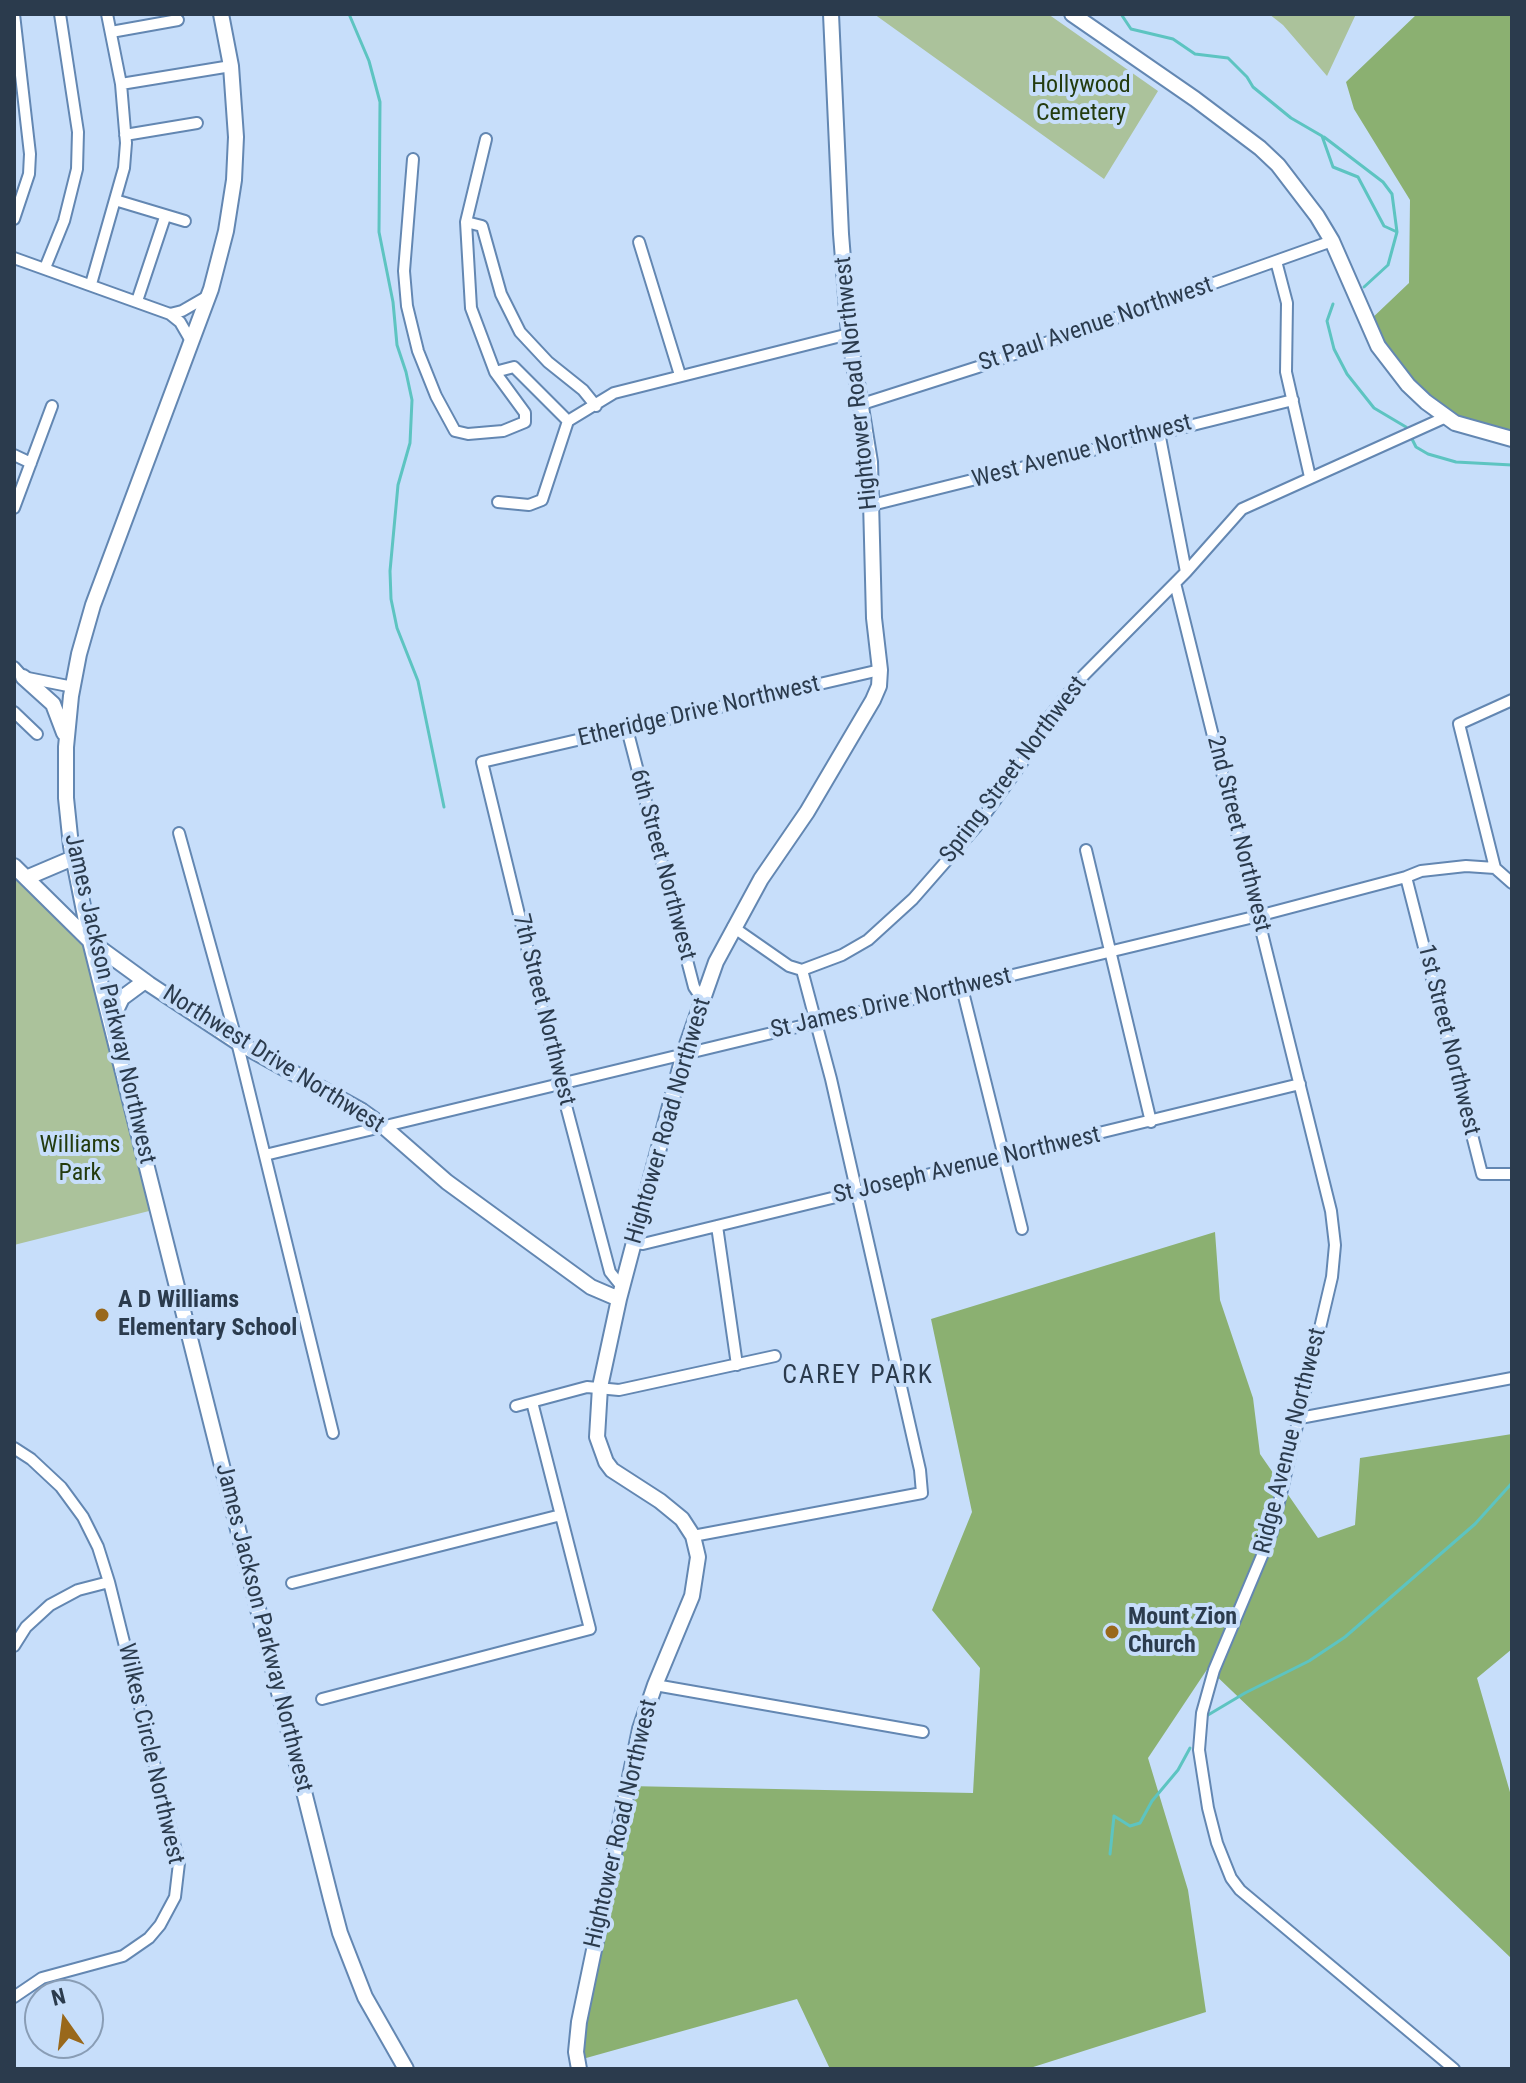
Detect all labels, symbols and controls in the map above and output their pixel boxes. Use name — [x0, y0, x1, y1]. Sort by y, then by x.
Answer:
park label: Hollywood Cemetery — [1031, 72, 1131, 128]
street label: Hightower Road Northwest — [829, 255, 885, 511]
street label: St Paul Avenue Northwest — [975, 271, 1217, 379]
street label: West Avenue Northwest — [969, 409, 1195, 495]
street label: Etheridge Drive Northwest — [575, 670, 823, 754]
street label: Spring Street Northwest — [934, 671, 1094, 869]
street label: 2nd Street Northwest — [1200, 733, 1276, 935]
street label: 6th Street Northwest — [623, 767, 701, 963]
street label: James Jackson Parkway Northwest — [57, 831, 161, 1167]
street label: 7th Street Northwest — [505, 911, 581, 1109]
street label: 1st Street Northwest — [1410, 942, 1486, 1138]
street label: St James Drive Northwest — [768, 962, 1014, 1046]
street label: Northwest Drive Northwest — [157, 980, 389, 1140]
street label: Hightower Road Northwest — [620, 995, 718, 1247]
street label: St Joseph Avenue Northwest — [831, 1121, 1103, 1211]
park label: Williams Park — [40, 1132, 120, 1188]
place label: A D Williams Elementary School — [118, 1287, 297, 1343]
marker: A D Williams Elementary School — [93, 1306, 111, 1324]
street label: Ridge Avenue Northwest — [1249, 1325, 1333, 1557]
district label: CAREY PARK — [782, 1360, 934, 1392]
street label: James Jackson Parkway Northwest — [208, 1461, 318, 1795]
place label: Mount Zion Church — [1128, 1604, 1237, 1660]
marker: Mount Zion Church — [1103, 1623, 1121, 1641]
street label: Wilkes Circle Northwest — [111, 1641, 189, 1867]
street label: Hightower Road Northwest — [579, 1697, 665, 1951]
north arrow — [24, 1979, 104, 2059]
text: N — [49, 1983, 68, 2011]

